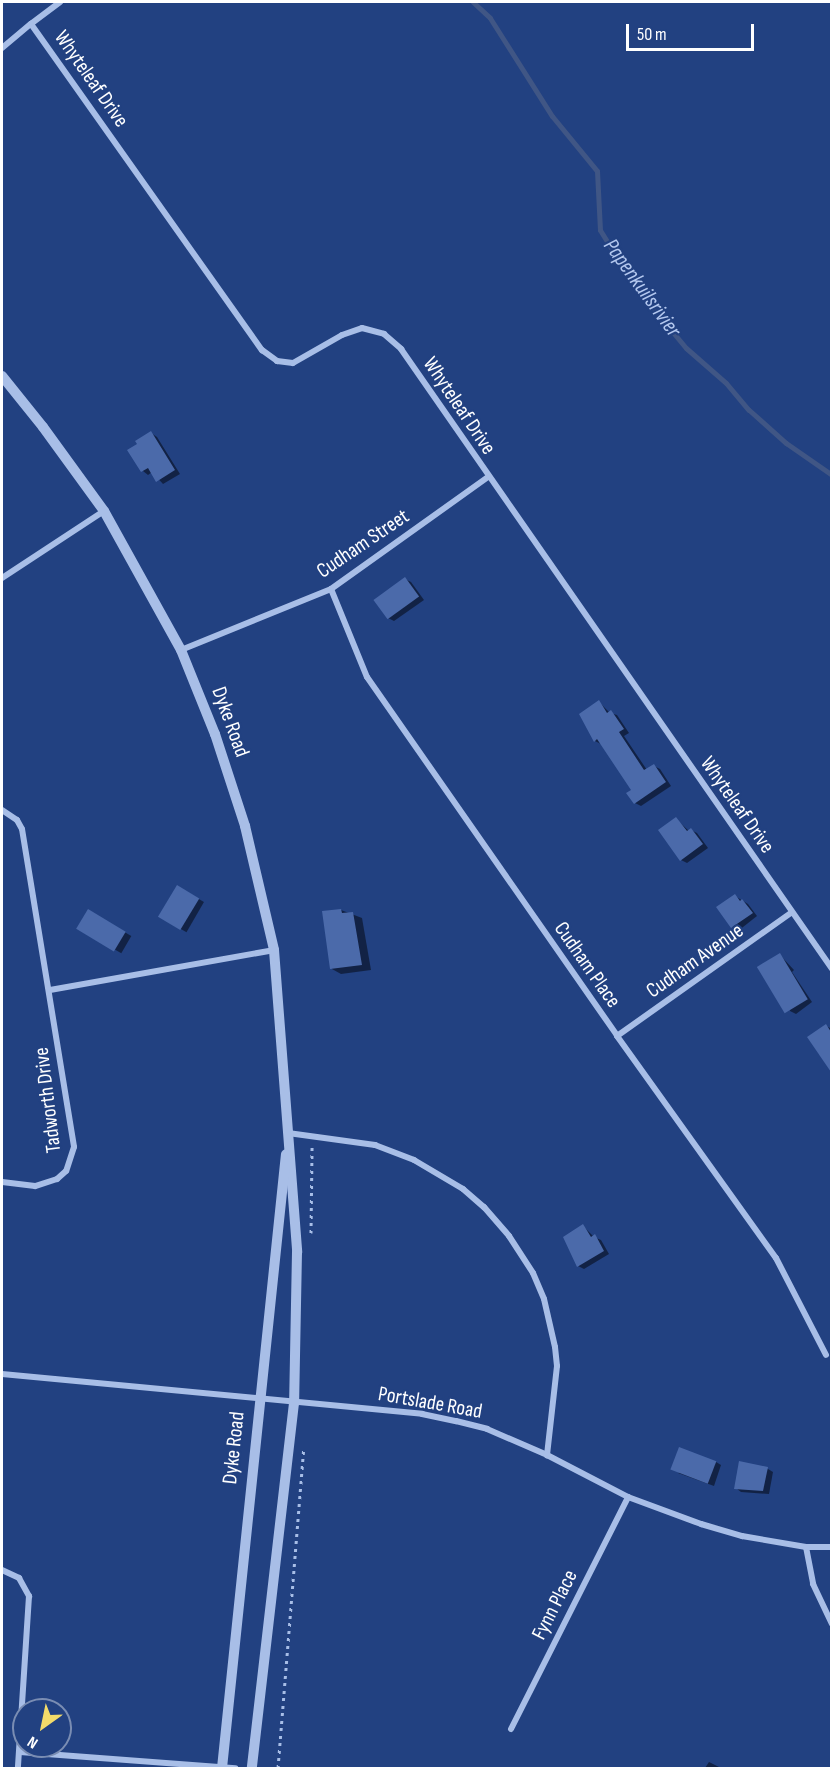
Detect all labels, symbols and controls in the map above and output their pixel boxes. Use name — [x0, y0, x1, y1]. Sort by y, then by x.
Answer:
scale bar — [629, 12, 756, 50]
text: 50 m — [637, 24, 667, 45]
street label: Whyteleaf Drive — [49, 26, 133, 132]
water label: Papenkuilsrivier — [598, 234, 686, 342]
street label: Whyteleaf Drive — [417, 353, 501, 459]
street label: Cudham Street — [312, 504, 414, 584]
street label: Dyke Road — [206, 683, 254, 761]
street label: Whyteleaf Drive — [695, 752, 779, 858]
street label: Cudham Place — [548, 917, 626, 1013]
street label: Cudham Avenue — [642, 918, 748, 1004]
street label: Tadworth Drive — [29, 1046, 67, 1154]
street label: Portslade Road — [376, 1381, 484, 1425]
street label: Dyke Road — [218, 1410, 250, 1486]
street label: Fynn Place — [527, 1566, 583, 1644]
north arrow — [12, 1698, 72, 1758]
text: N — [24, 1732, 42, 1752]

